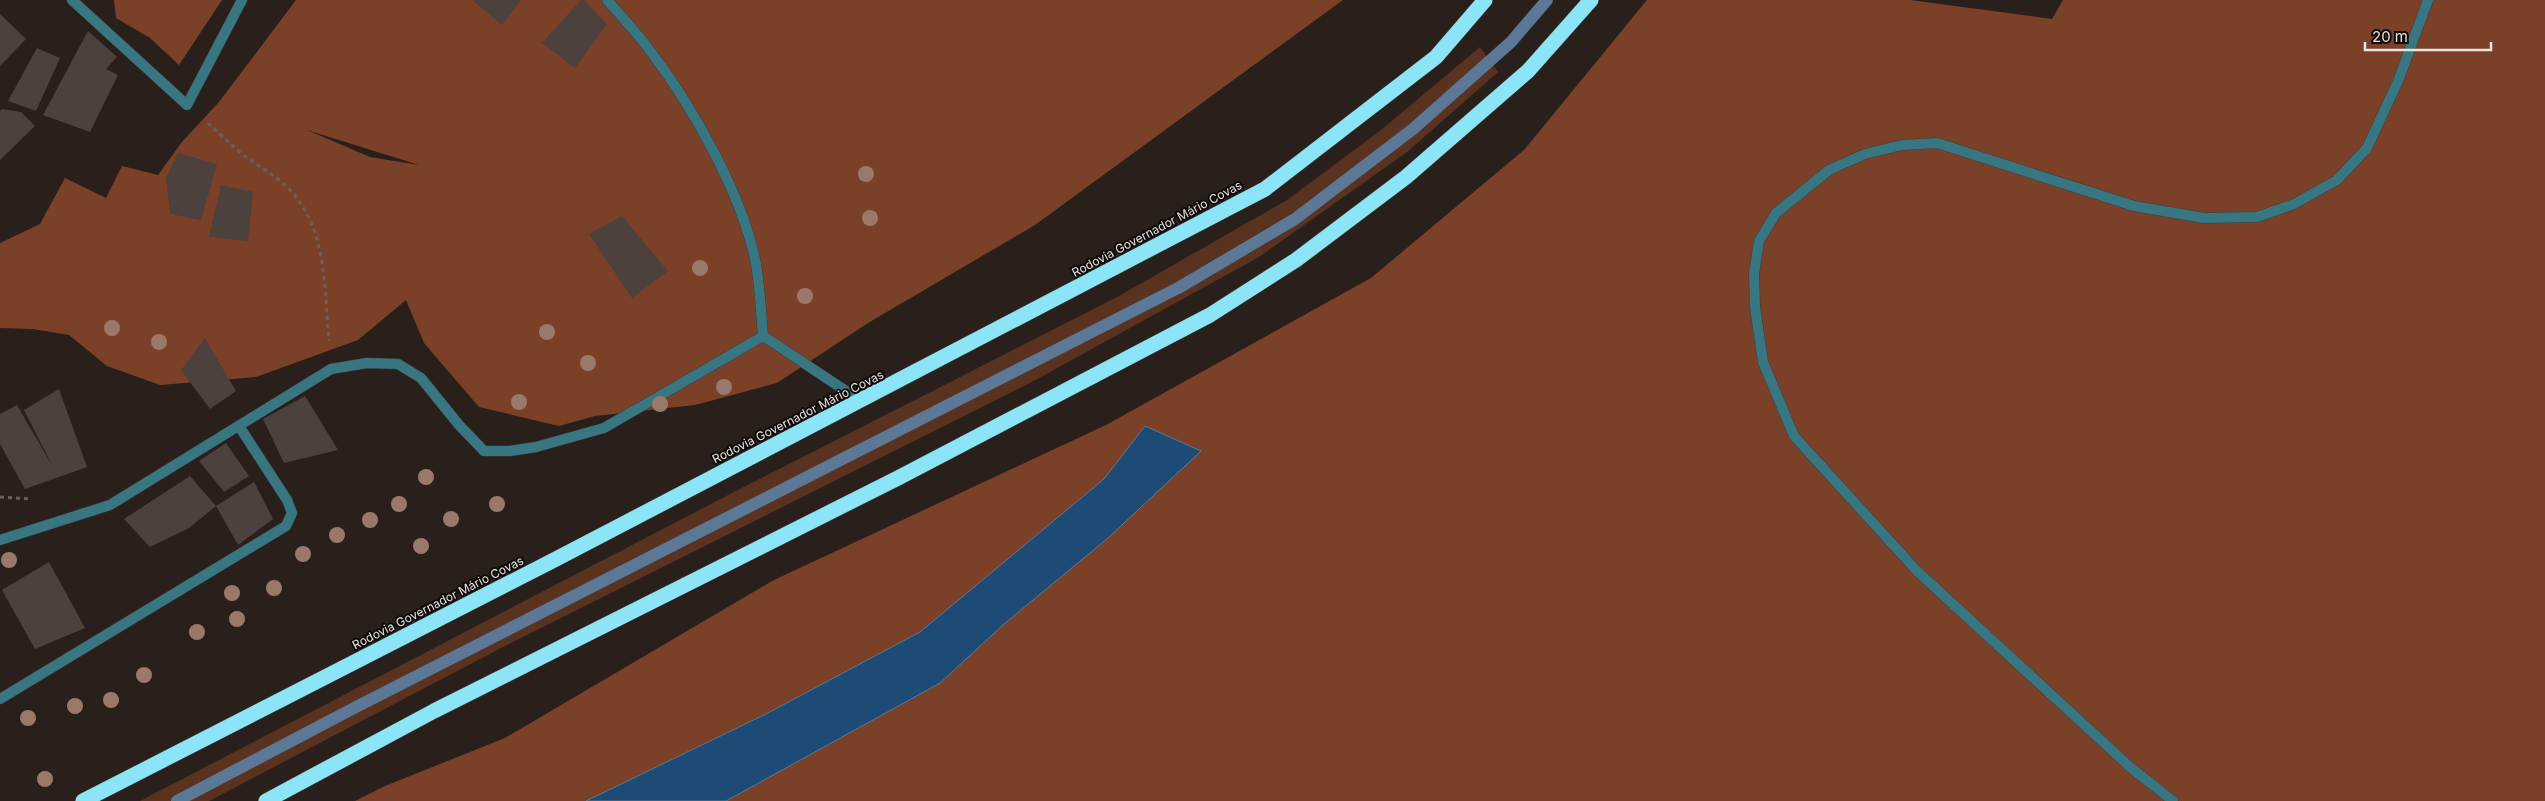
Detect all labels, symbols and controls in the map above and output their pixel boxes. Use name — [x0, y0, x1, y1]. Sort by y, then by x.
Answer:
scale bar — [2365, 20, 2491, 52]
text: 20 m — [2372, 27, 2408, 46]
street label: Rodovia Governador Mário Covas — [1069, 177, 1244, 280]
street label: Rodovia Governador Mário Covas — [710, 367, 886, 466]
street label: Rodovia Governador Mário Covas — [350, 553, 526, 652]

